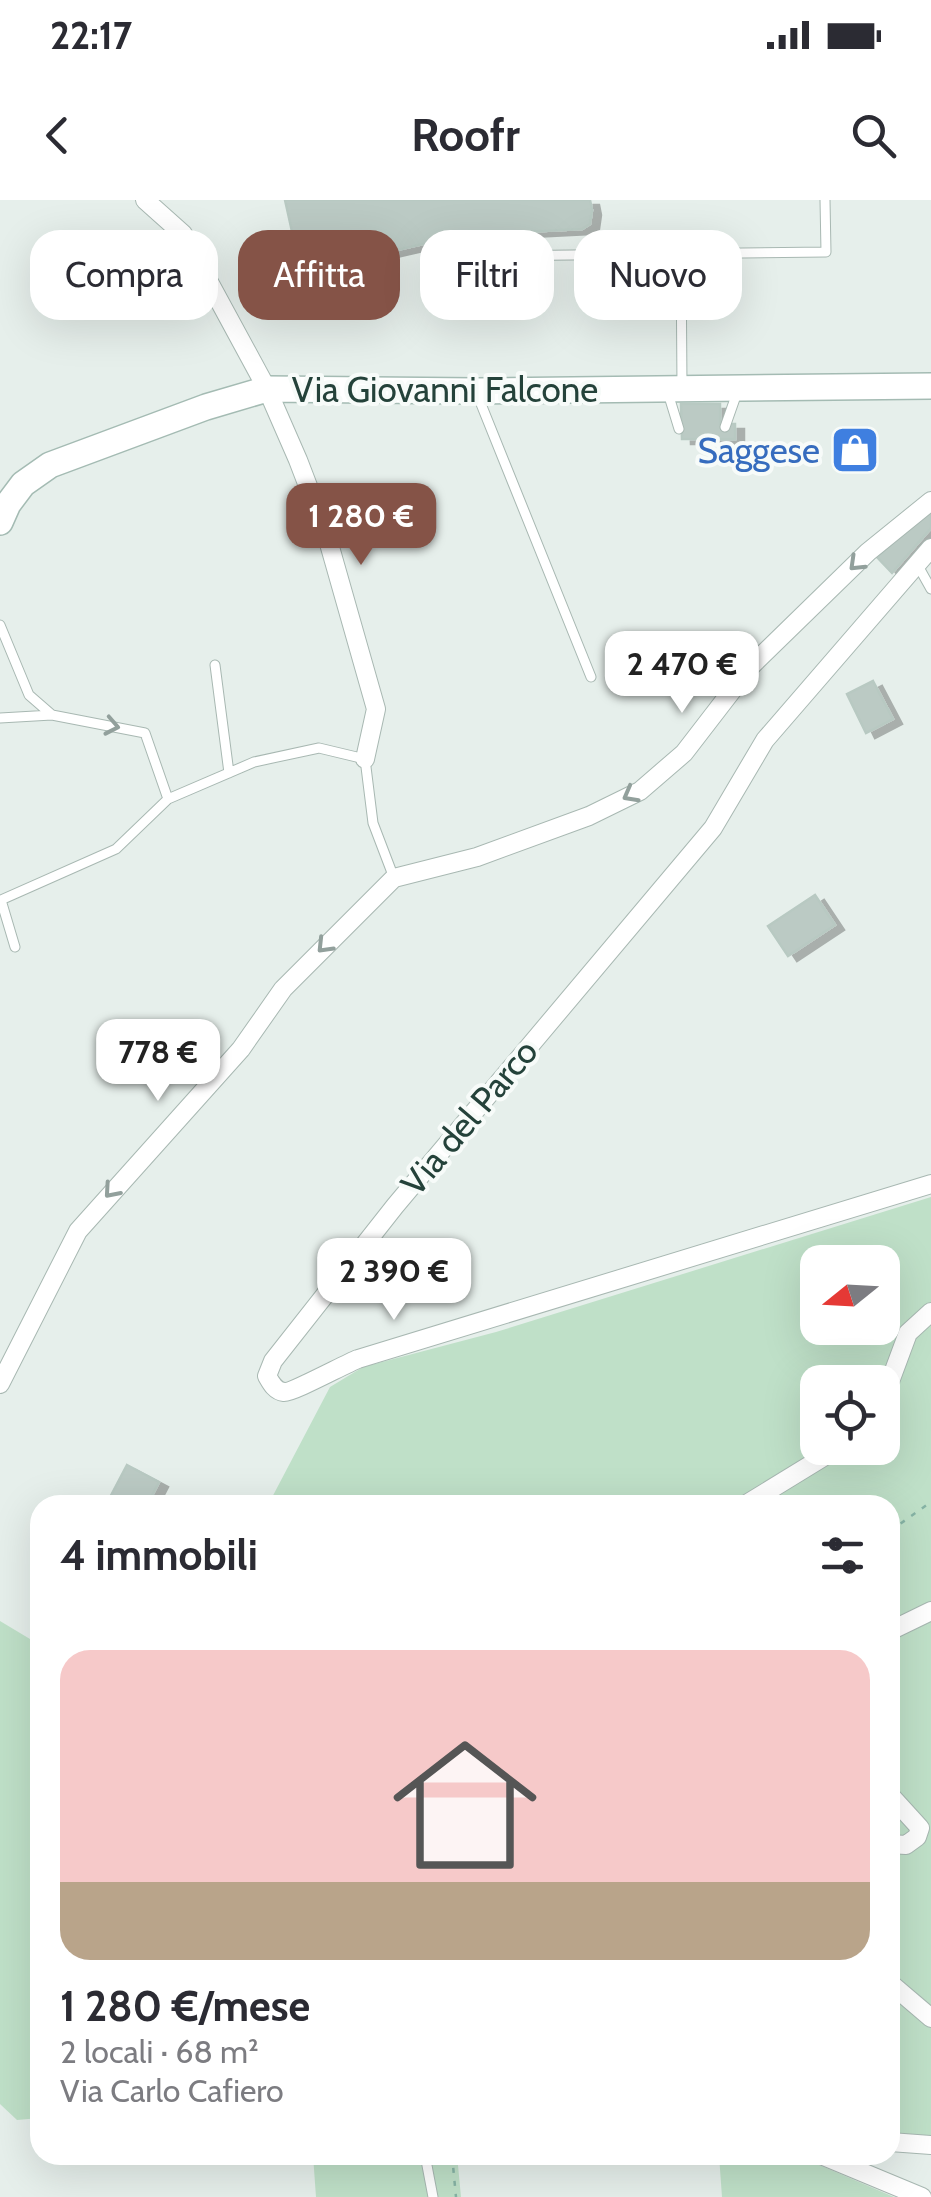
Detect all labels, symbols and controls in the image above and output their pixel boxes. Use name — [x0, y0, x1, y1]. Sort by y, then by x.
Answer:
text: 22:17 — [50, 12, 132, 59]
icon: back — [30, 108, 85, 163]
text: Roofr — [411, 108, 520, 162]
icon: search — [846, 108, 901, 163]
chip: Compra — [30, 230, 218, 320]
chip: Affitta — [238, 230, 400, 320]
chip: Filtri — [420, 230, 554, 320]
chip: Nuovo — [574, 230, 742, 320]
street label: Via Giovanni Falcone — [292, 368, 598, 411]
shop icon: Saggese — [829, 424, 881, 476]
place label: Saggese — [698, 429, 820, 472]
pin: 1 280 € — [269, 483, 453, 568]
text: 1 280 € — [308, 496, 414, 535]
one-way arrow — [850, 552, 868, 570]
pin: 2 470 € — [590, 631, 774, 716]
text: 2 470 € — [627, 644, 737, 683]
one-way arrow — [104, 715, 120, 736]
one-way arrow — [623, 782, 641, 802]
one-way arrow — [318, 935, 336, 953]
pin: 778 € — [88, 1019, 228, 1104]
street label: Via del Parco — [391, 1030, 547, 1204]
text: 778 € — [118, 1032, 198, 1071]
one-way arrow — [105, 1179, 123, 1198]
pin: 2 390 € — [302, 1238, 486, 1323]
north arrow — [800, 1245, 900, 1345]
map controls — [800, 1245, 900, 1465]
text: 2 390 € — [339, 1251, 449, 1290]
button: locate — [800, 1365, 900, 1465]
icon: filters — [815, 1528, 870, 1583]
text: 4 immobili — [60, 1529, 258, 1581]
icon: home — [375, 1715, 555, 1895]
text: 1 280 €/mese — [60, 1980, 310, 2032]
text: 2 locali · 68 m² — [60, 2032, 259, 2071]
text: Via Carlo Cafiero — [60, 2071, 284, 2110]

